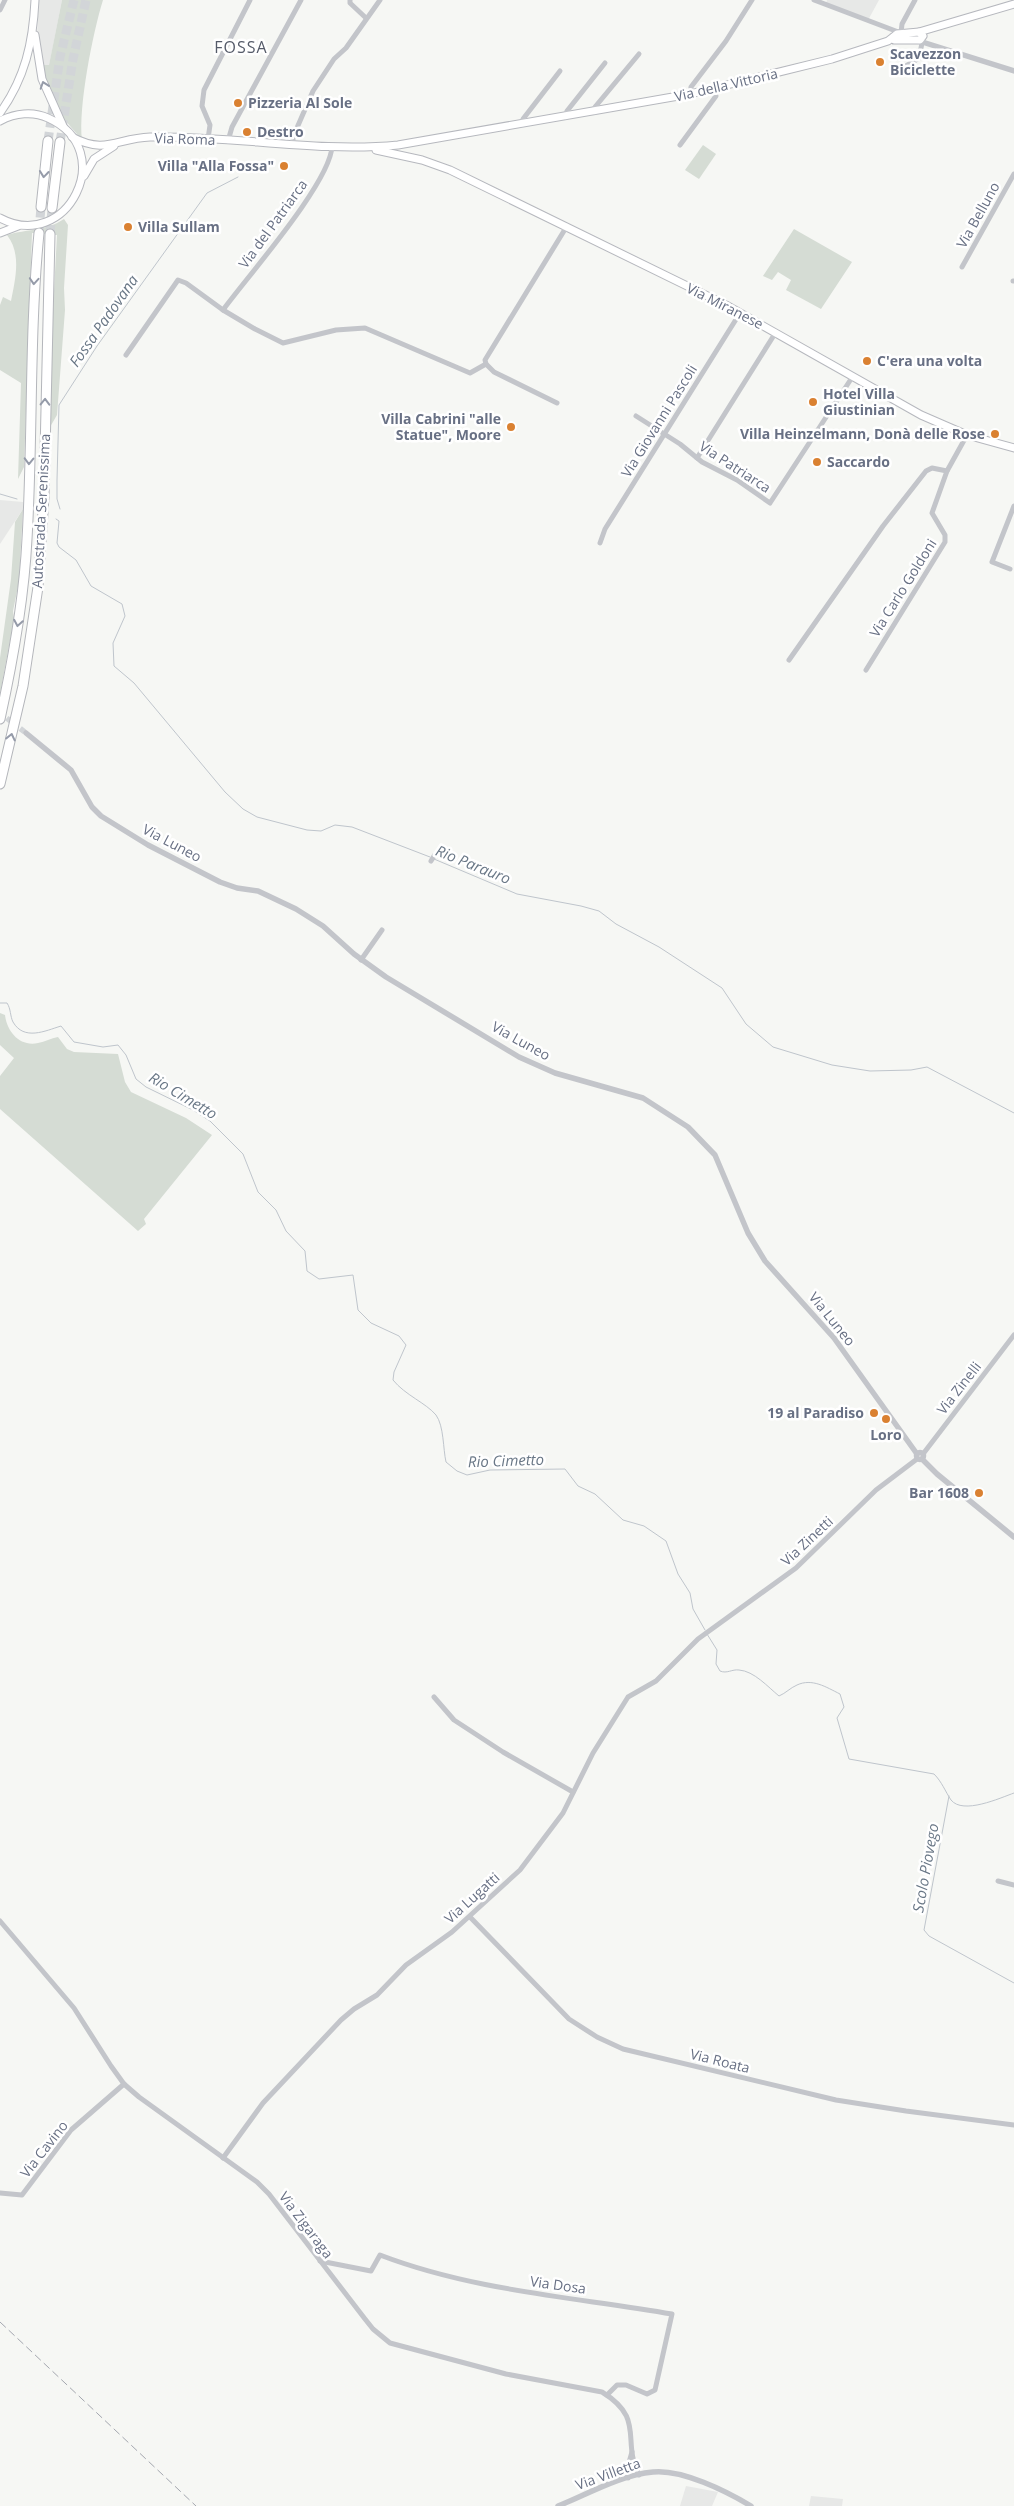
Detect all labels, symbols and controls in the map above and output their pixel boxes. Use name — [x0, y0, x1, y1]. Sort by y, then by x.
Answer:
district label: FOSSA — [214, 36, 268, 58]
place label: Scavezzon Biciclette — [890, 44, 961, 79]
marker: Scavezzon Biciclette — [874, 56, 886, 68]
street label: Via della Vittoria — [672, 63, 779, 106]
one-way arrow — [40, 81, 50, 89]
place label: Pizzeria Al Sole — [248, 93, 352, 112]
marker: Pizzeria Al Sole — [232, 97, 244, 109]
place label: Destro — [257, 122, 304, 141]
marker: Destro — [241, 126, 253, 138]
street label: Via Roma — [154, 128, 216, 149]
place label: Villa "Alla Fossa" — [158, 156, 274, 175]
marker: Villa "Alla Fossa" — [278, 160, 290, 172]
one-way arrow — [39, 170, 50, 178]
street label: Via del Patriarca — [234, 176, 311, 272]
street label: Via Belluno — [952, 178, 1004, 251]
place label: Villa Sullam — [138, 217, 220, 236]
marker: Villa Sullam — [122, 221, 134, 233]
water label: Fossa Padovana — [64, 270, 143, 370]
one-way arrow — [29, 278, 40, 286]
street label: Via Miranese — [684, 278, 767, 333]
place label: C'era una volta — [877, 351, 982, 370]
marker: C'era una volta — [861, 355, 873, 367]
street label: Via Giovanni Pascoli — [616, 361, 701, 481]
place label: Hotel Villa Giustinian — [823, 384, 895, 419]
marker: Hotel Villa Giustinian — [807, 396, 819, 408]
one-way arrow — [40, 398, 51, 406]
place label: Villa Cabrini "alle Statue", Moore — [381, 409, 501, 444]
marker: Villa Cabrini "alle Statue", Moore — [505, 421, 517, 433]
place label: Villa Heinzelmann, Donà delle Rose — [740, 424, 985, 443]
marker: Villa Heinzelmann, Donà delle Rose — [989, 428, 1001, 440]
street label: Autostrada Serenissima — [27, 433, 54, 589]
street label: Via Patriarca — [696, 436, 775, 497]
place label: Saccardo — [827, 452, 890, 471]
marker: Saccardo — [811, 456, 823, 468]
one-way arrow — [24, 458, 34, 465]
street label: Via Carlo Goldoni — [865, 535, 940, 640]
one-way arrow — [14, 619, 24, 628]
one-way arrow — [5, 732, 16, 741]
street label: Via Luneo — [139, 819, 205, 866]
water label: Rio Parauro — [433, 840, 514, 888]
street label: Via Luneo — [489, 1017, 554, 1064]
water label: Rio Cimetto — [146, 1067, 221, 1123]
street label: Via Luneo — [805, 1288, 860, 1350]
street label: Via Zinelli — [932, 1357, 985, 1418]
place label: 19 al Paradiso — [767, 1403, 864, 1422]
marker: 19 al Paradiso — [868, 1407, 880, 1419]
marker: Loro — [880, 1413, 892, 1425]
place label: Loro — [870, 1425, 902, 1444]
water label: Rio Cimetto — [468, 1449, 544, 1471]
place label: Bar 1608 — [909, 1483, 969, 1502]
marker: Bar 1608 — [973, 1487, 985, 1499]
street label: Via Zinetti — [776, 1512, 837, 1570]
water label: Scolo Piovego — [907, 1822, 943, 1914]
street label: Via Lugatti — [440, 1868, 503, 1927]
street label: Via Roata — [688, 2044, 752, 2077]
street label: Via Cavino — [15, 2116, 72, 2181]
street label: Via Zigaraga — [275, 2187, 338, 2262]
street label: Via Dosa — [529, 2271, 587, 2298]
street label: Via Villetta — [573, 2453, 643, 2494]

